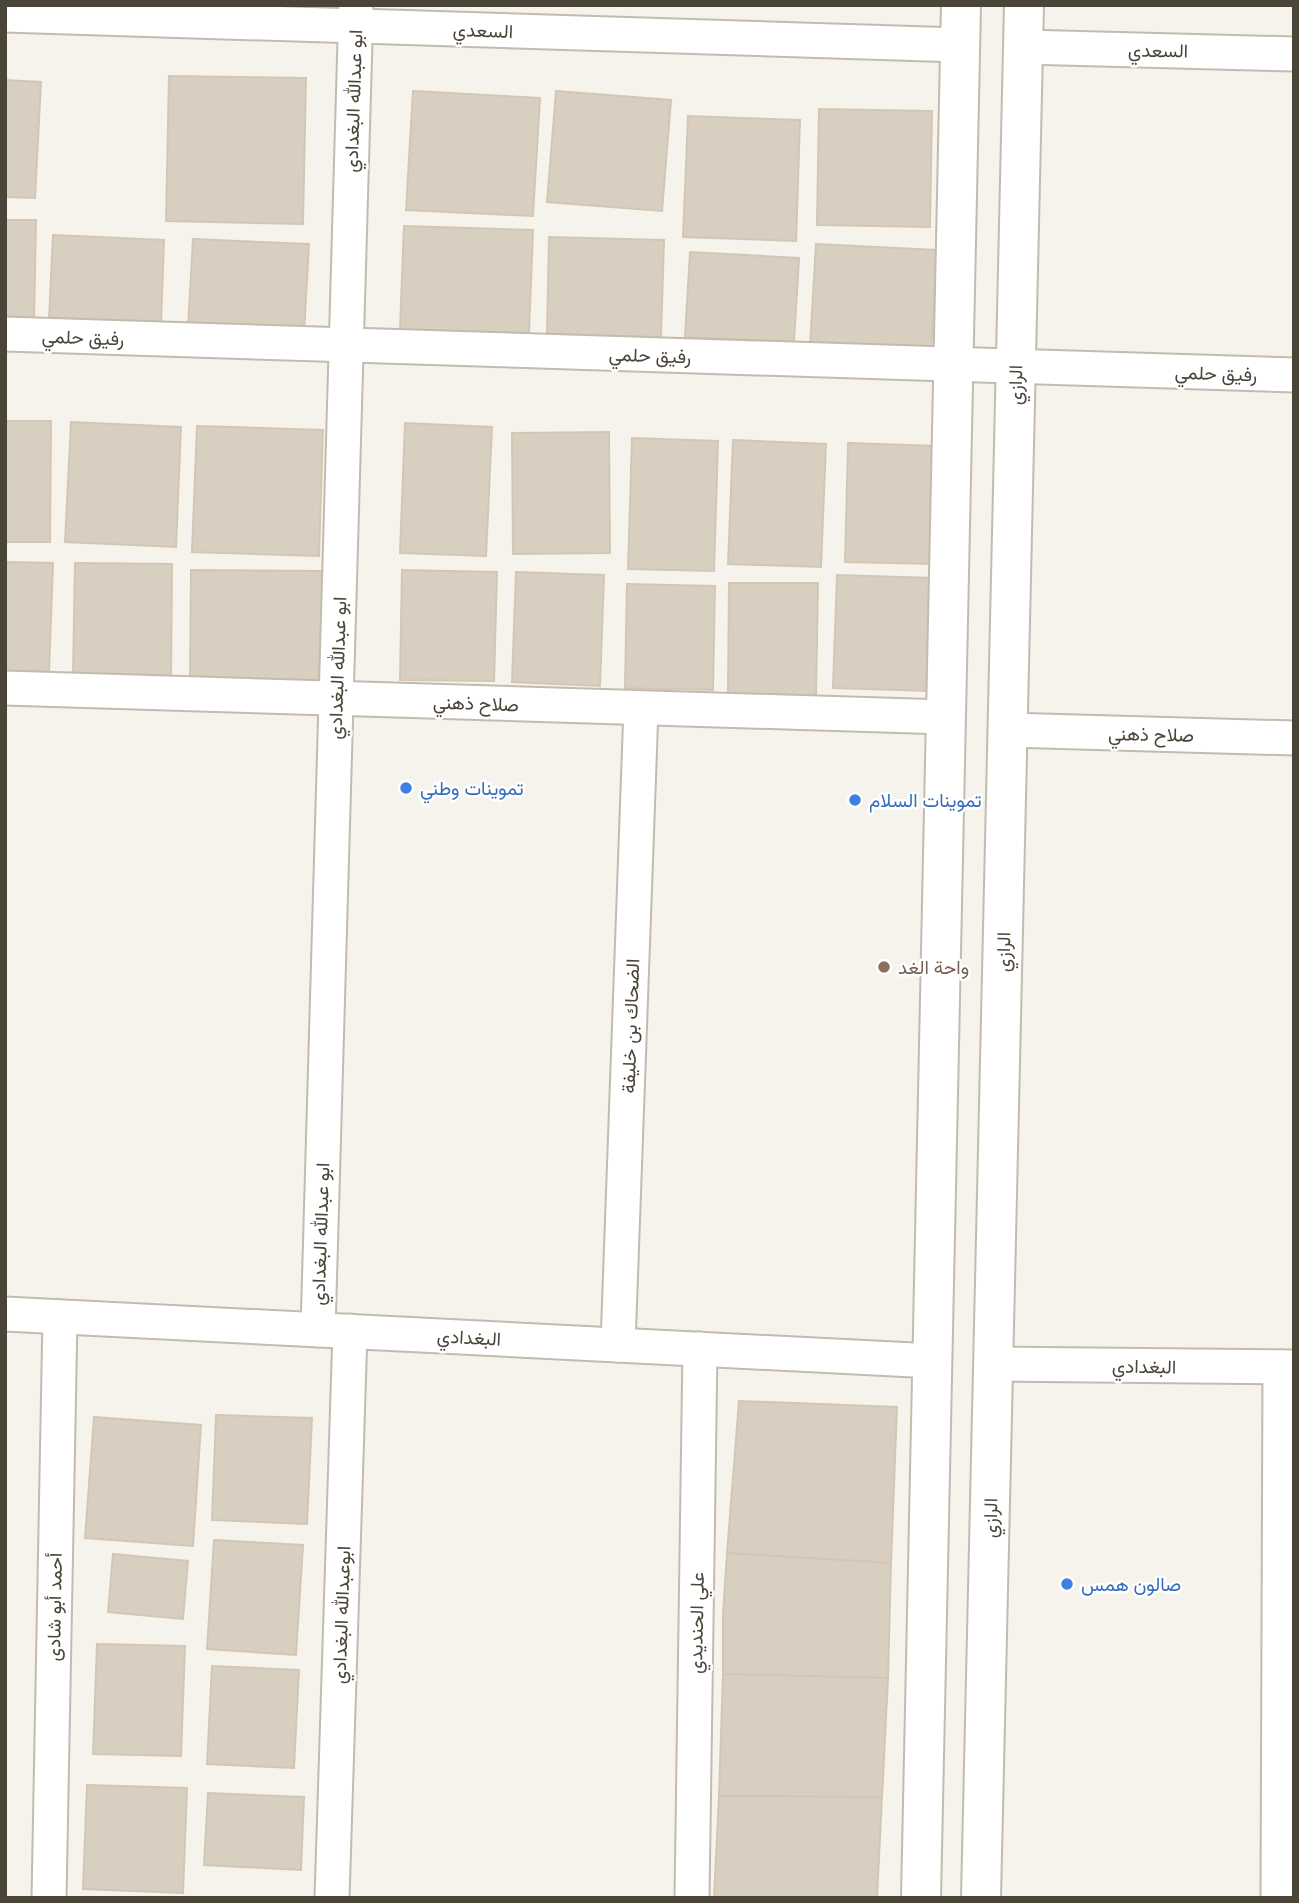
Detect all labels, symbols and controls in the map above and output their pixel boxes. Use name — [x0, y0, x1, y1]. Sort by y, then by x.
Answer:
street label: السعدي — [452, 17, 514, 47]
street label: ابو عبدالله البغدادي — [339, 29, 371, 173]
street label: السعدي — [1128, 37, 1188, 67]
street label: رفيق حلمي — [41, 324, 125, 354]
street label: رفيق حلمي — [608, 342, 692, 372]
street label: رفيق حلمي — [1174, 360, 1258, 390]
street label: الرازي — [1003, 365, 1031, 405]
street label: ابو عبدالله البغدادي — [323, 596, 355, 740]
street label: صلاح ذهني — [432, 690, 519, 720]
street label: صلاح ذهني — [1108, 721, 1194, 751]
place label: تموينات وطني — [420, 776, 524, 804]
marker: تموينات وطني — [398, 780, 414, 796]
place label: تموينات السلام — [869, 788, 982, 813]
marker: تموينات السلام — [847, 792, 863, 808]
street label: الرازي — [991, 932, 1019, 972]
place label: واحة الغد — [898, 955, 969, 979]
street label: الضحاك بن خليفة — [616, 958, 644, 1094]
marker: واحة الغد — [876, 959, 892, 975]
street label: ابو عبدالله البغدادي — [306, 1162, 338, 1306]
street label: البغدادي — [436, 1323, 502, 1355]
street label: البغدادي — [1112, 1353, 1176, 1383]
street label: الرازي — [978, 1498, 1006, 1538]
street label: ابوعبدالله البغدادي — [327, 1546, 359, 1685]
street label: أحمد أبو شادى — [41, 1552, 67, 1662]
street label: علي الحنديدي — [683, 1572, 713, 1674]
place label: صالون همس — [1081, 1572, 1181, 1596]
marker: صالون همس — [1059, 1576, 1075, 1592]

